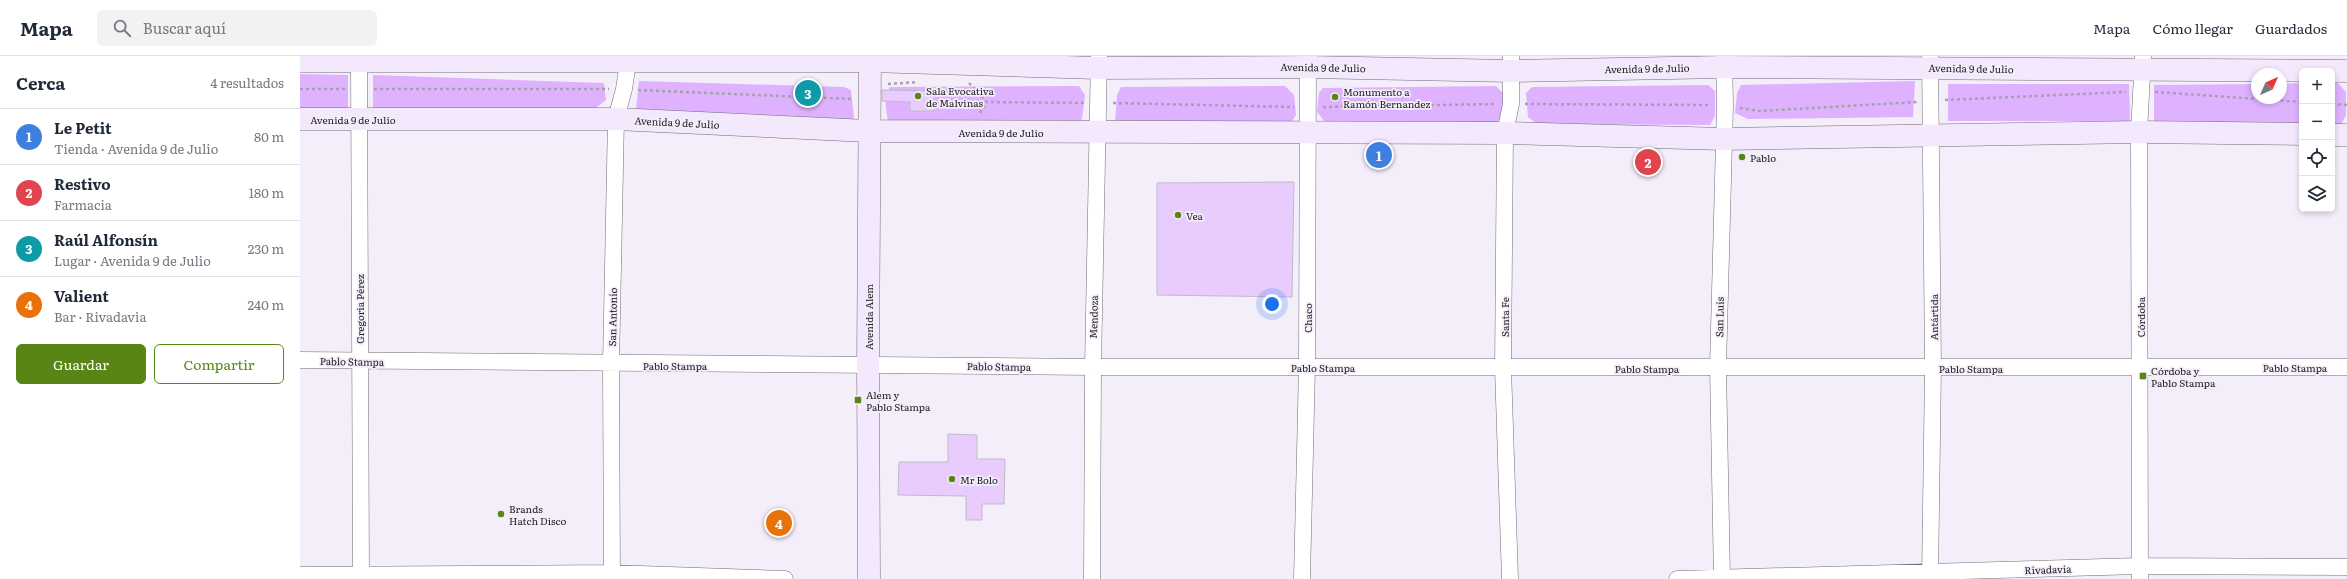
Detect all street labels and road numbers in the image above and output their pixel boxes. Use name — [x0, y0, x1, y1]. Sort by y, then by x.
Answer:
street label: Avenida 9 de Julio — [1280, 59, 1366, 75]
street label: Avenida 9 de Julio — [1604, 60, 1690, 76]
street label: Avenida 9 de Julio — [1928, 60, 2014, 76]
street label: Avenida 9 de Julio — [310, 112, 396, 127]
street label: Avenida 9 de Julio — [634, 112, 720, 132]
street label: Avenida 9 de Julio — [958, 125, 1044, 140]
street label: Gregoria Pérez — [352, 274, 367, 344]
street label: Avenida Alem — [861, 284, 876, 350]
street label: San Antonio — [604, 287, 620, 347]
street label: Antártida — [1926, 293, 1941, 340]
street label: Mendoza — [1085, 294, 1101, 339]
street label: San Luis — [1711, 296, 1727, 337]
street label: Córdoba — [2133, 296, 2148, 337]
street label: Santa Fe — [1497, 297, 1512, 337]
street label: Chaco — [1300, 303, 1315, 333]
street label: Pablo Stampa — [320, 353, 385, 369]
street label: Pablo Stampa — [643, 358, 708, 373]
street label: Pablo Stampa — [967, 358, 1032, 374]
street label: Pablo Stampa — [1291, 360, 1356, 375]
street label: Pablo Stampa — [2263, 360, 2328, 375]
street label: Pablo Stampa — [1615, 361, 1680, 376]
street label: Pablo Stampa — [1939, 361, 2004, 376]
street label: Rivadavia — [2024, 561, 2072, 577]

